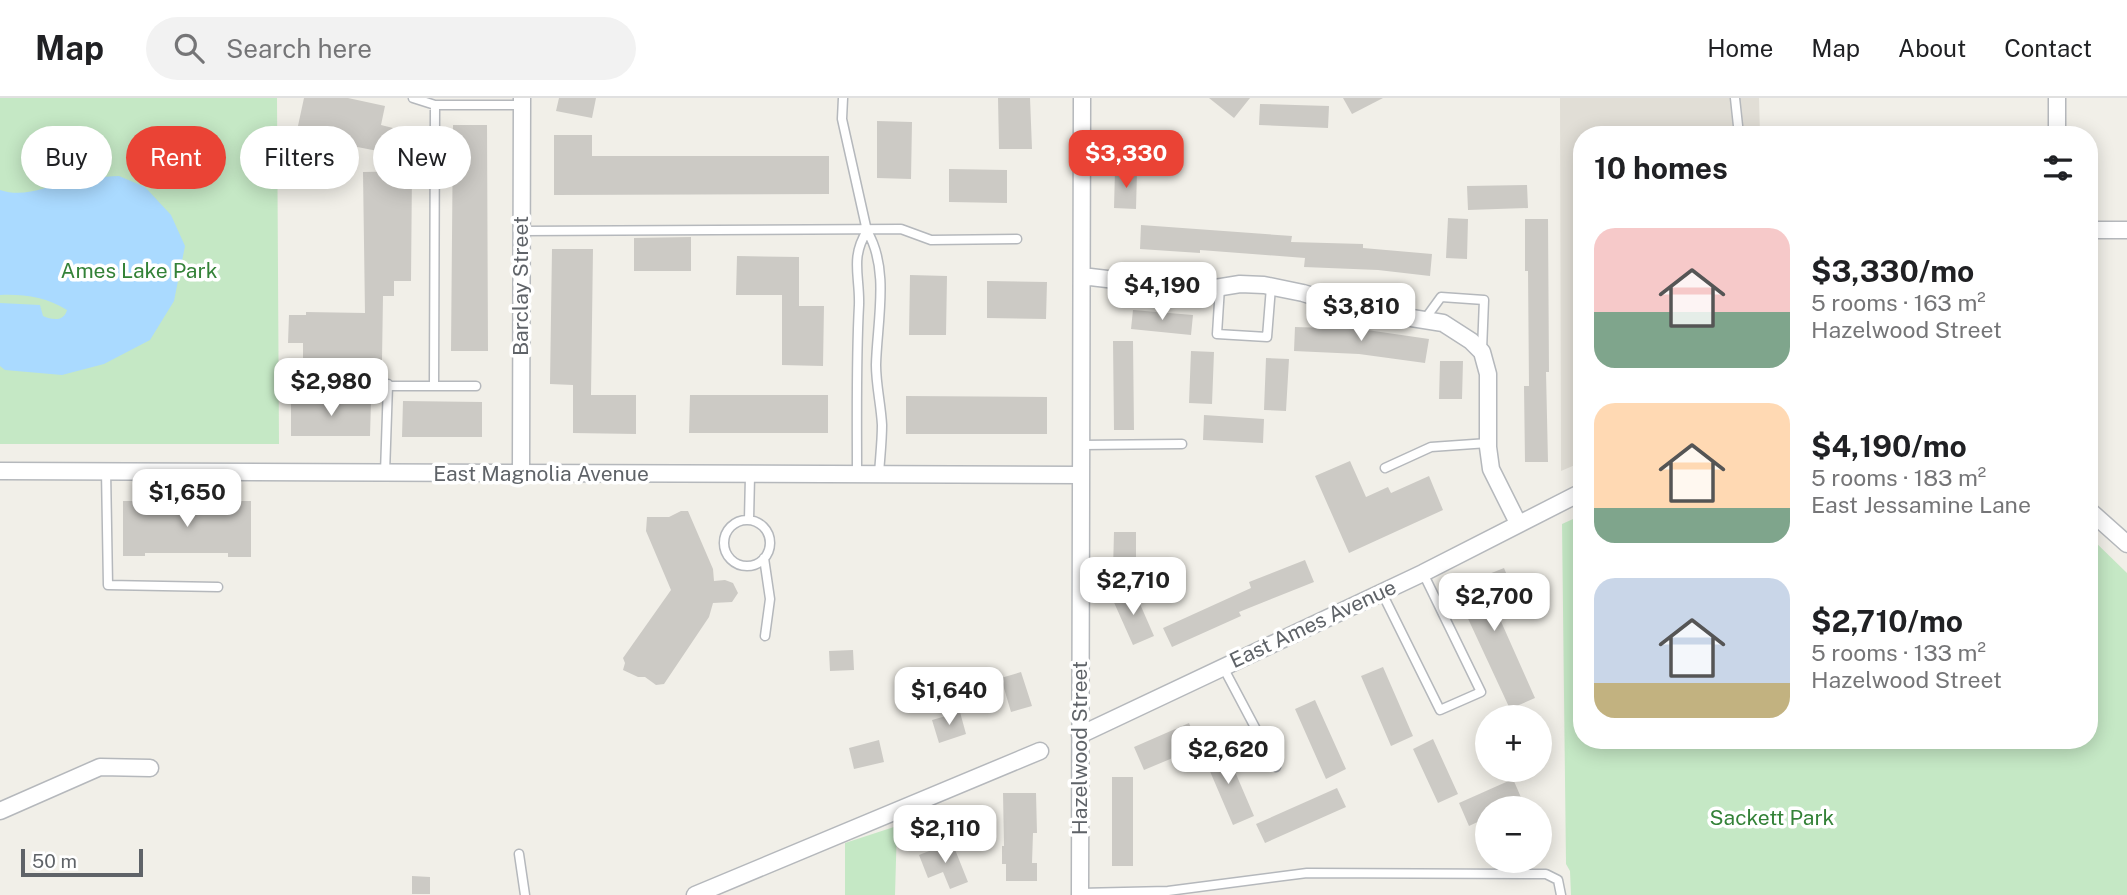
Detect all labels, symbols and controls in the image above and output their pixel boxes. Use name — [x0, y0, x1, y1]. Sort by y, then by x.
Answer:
search box — [146, 17, 636, 80]
text: Map — [35, 29, 104, 67]
icon: search — [170, 29, 208, 67]
text: Search here — [226, 33, 372, 64]
text: Home — [1707, 34, 1773, 62]
text: Map — [1811, 34, 1860, 62]
text: About — [1898, 34, 1966, 62]
text: Contact — [2004, 34, 2092, 62]
chip: Buy — [21, 126, 112, 189]
chip: Rent — [126, 126, 226, 189]
chip: Filters — [240, 126, 359, 189]
chip: New — [373, 126, 471, 189]
pin: $3,330 — [1069, 130, 1183, 190]
text: $3,330 — [1085, 139, 1167, 166]
icon: filters — [2039, 149, 2077, 187]
text: 10 homes — [1594, 150, 1728, 186]
street label: Barclay Street — [508, 216, 533, 356]
text: $3,330/mo — [1811, 253, 1974, 289]
icon: home — [1650, 256, 1734, 340]
park label: Ames Lake Park — [61, 258, 218, 283]
pin: $4,190 — [1105, 262, 1219, 322]
text: $4,190 — [1124, 271, 1200, 298]
pin: $3,810 — [1304, 284, 1418, 343]
text: 5 rooms · 163 m² — [1811, 289, 1986, 316]
text: $3,810 — [1322, 292, 1400, 319]
text: Hazelwood Street — [1811, 316, 2002, 343]
pin: $2,980 — [274, 358, 388, 418]
text: $2,980 — [290, 367, 372, 394]
text: $4,190/mo — [1811, 428, 1967, 464]
icon: home — [1650, 431, 1734, 515]
street label: East Magnolia Avenue — [433, 461, 649, 486]
text: 5 rooms · 183 m² — [1811, 464, 1986, 491]
pin: $1,650 — [130, 470, 244, 529]
text: $1,650 — [148, 478, 226, 505]
text: East Jessamine Lane — [1811, 491, 2031, 518]
pin: $2,710 — [1076, 558, 1190, 617]
text: $2,710 — [1096, 566, 1170, 593]
street label: East Ames Avenue — [1226, 574, 1400, 673]
pin: $2,700 — [1437, 574, 1551, 633]
text: $2,700 — [1455, 582, 1533, 609]
text: $2,710/mo — [1811, 603, 1963, 639]
icon: home — [1650, 606, 1734, 690]
text: 5 rooms · 133 m² — [1811, 639, 1986, 666]
street label: Hazelwood Street — [1067, 661, 1092, 835]
text: Hazelwood Street — [1811, 666, 2002, 693]
pin: $1,640 — [892, 668, 1006, 727]
text: $1,640 — [911, 676, 987, 703]
map controls — [1475, 705, 1552, 873]
button: + — [1475, 705, 1552, 782]
pin: $2,620 — [1171, 726, 1285, 786]
text: $2,620 — [1187, 735, 1269, 762]
button: − — [1475, 796, 1552, 873]
park label: Sackett Park — [1710, 805, 1835, 830]
pin: $2,110 — [888, 806, 1002, 865]
text: $2,110 — [909, 814, 981, 841]
scale bar — [21, 846, 144, 878]
text: 50 m — [32, 850, 77, 872]

